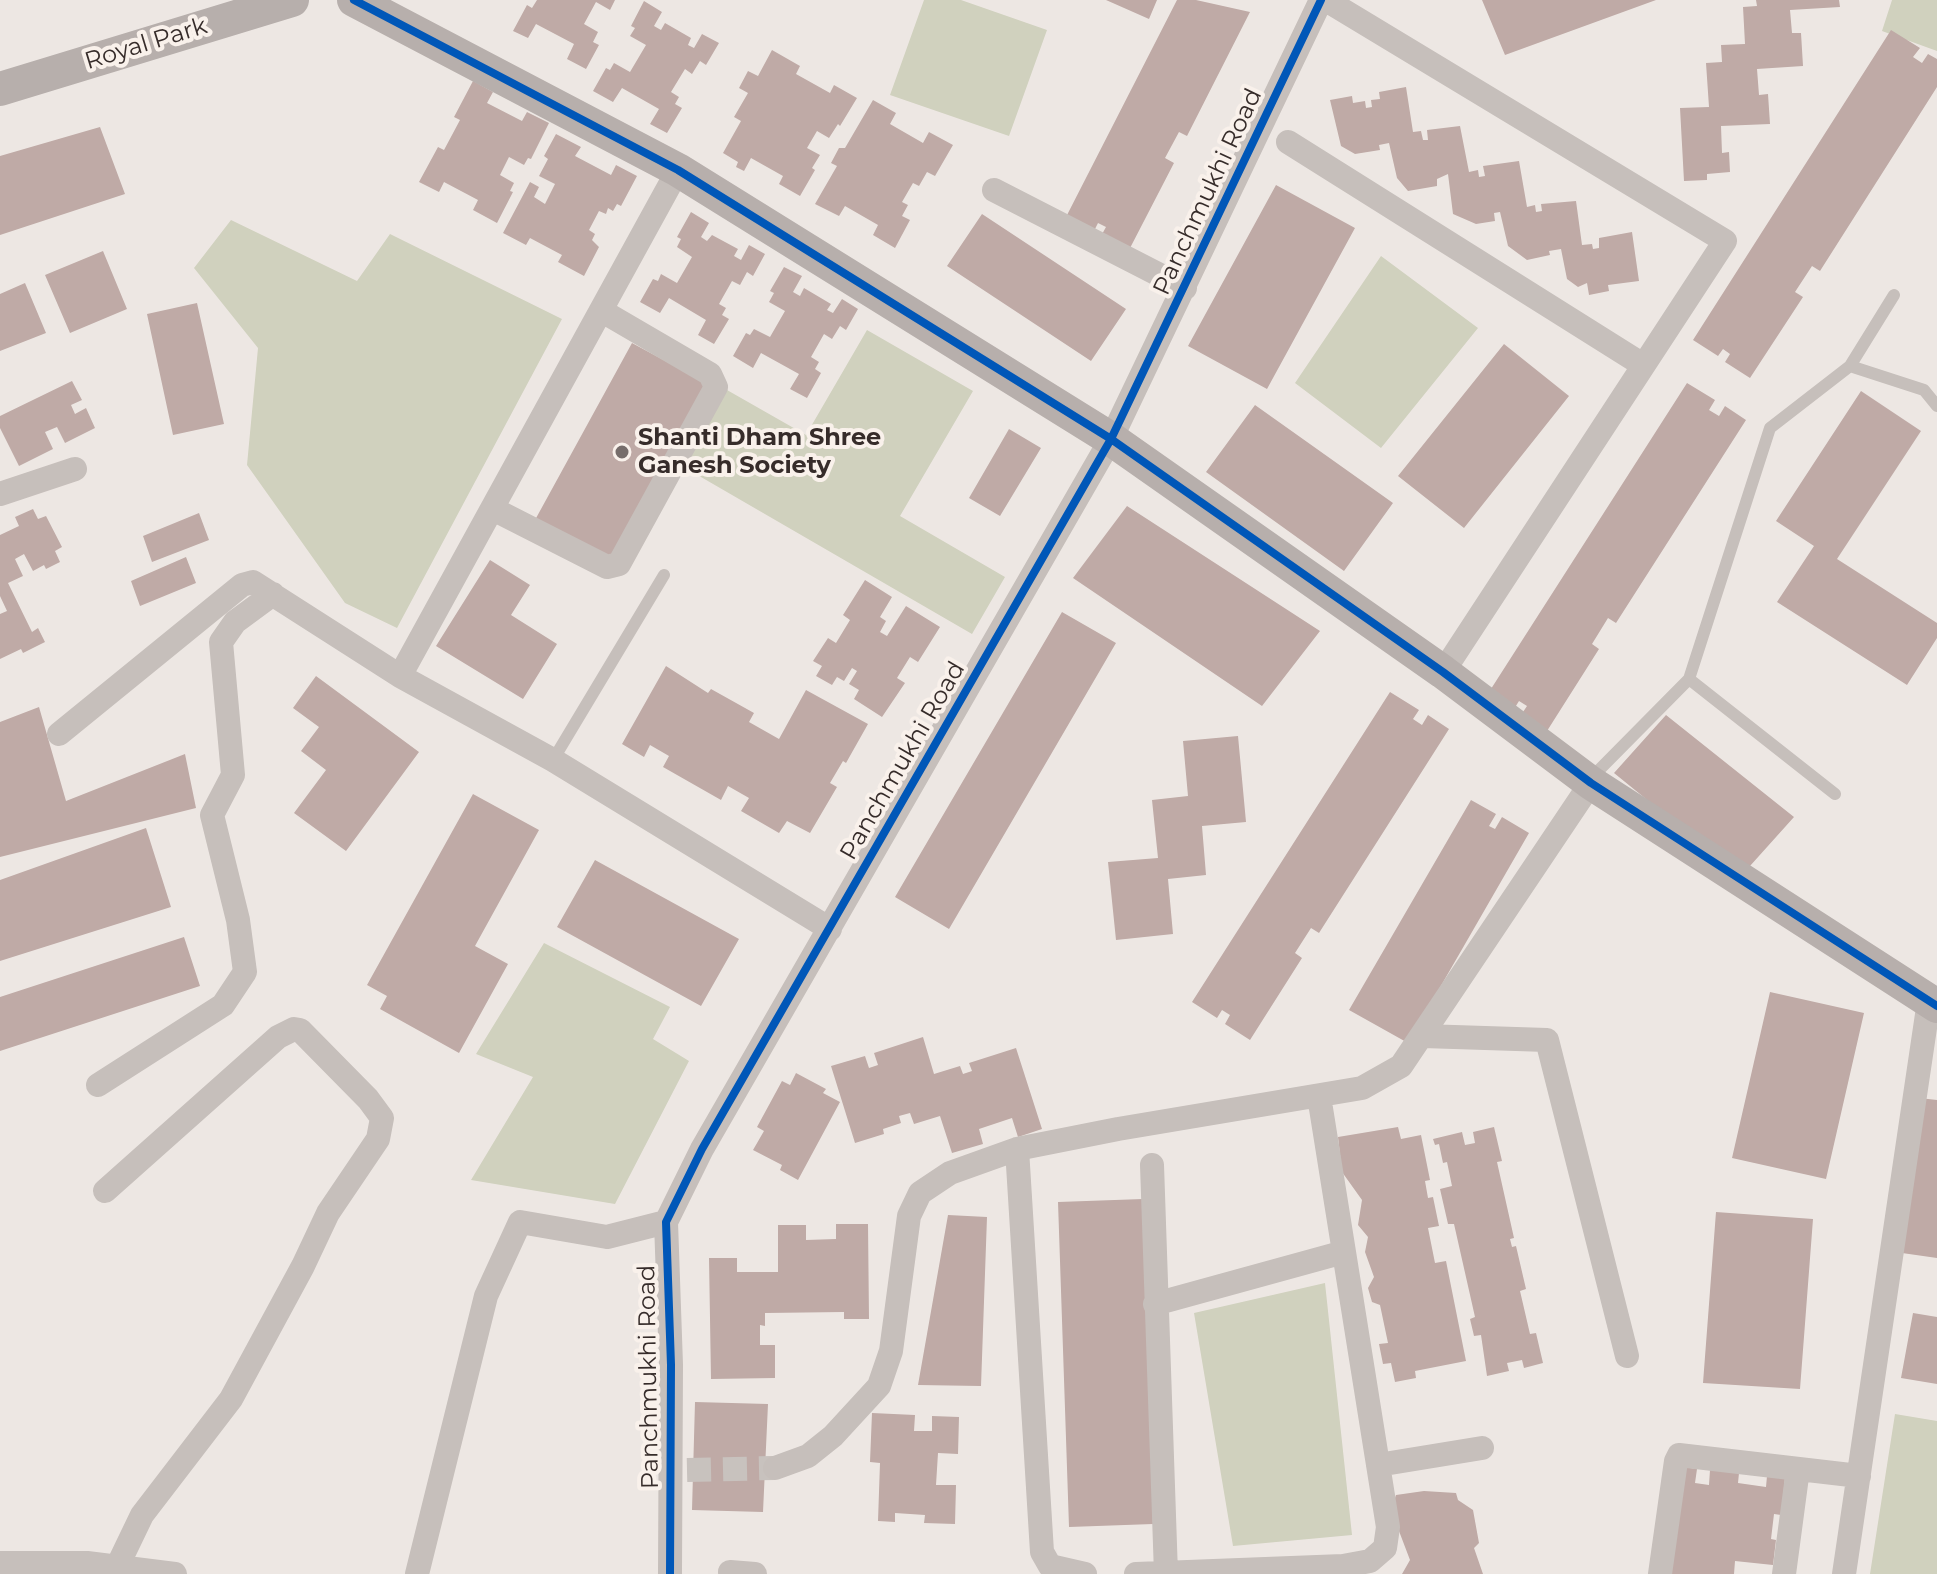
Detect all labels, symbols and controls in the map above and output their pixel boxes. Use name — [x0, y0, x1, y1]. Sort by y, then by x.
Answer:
street label: Royal Park — [81, 12, 211, 76]
street label: Panchmukhi Road — [1148, 84, 1268, 300]
place label: Shanti Dham Shree Ganesh Society — [638, 424, 881, 480]
marker: Shanti Dham Shree Ganesh Society — [613, 443, 631, 461]
street label: Panchmukhi Road — [834, 657, 972, 865]
street label: Panchmukhi Road — [633, 1265, 665, 1489]

